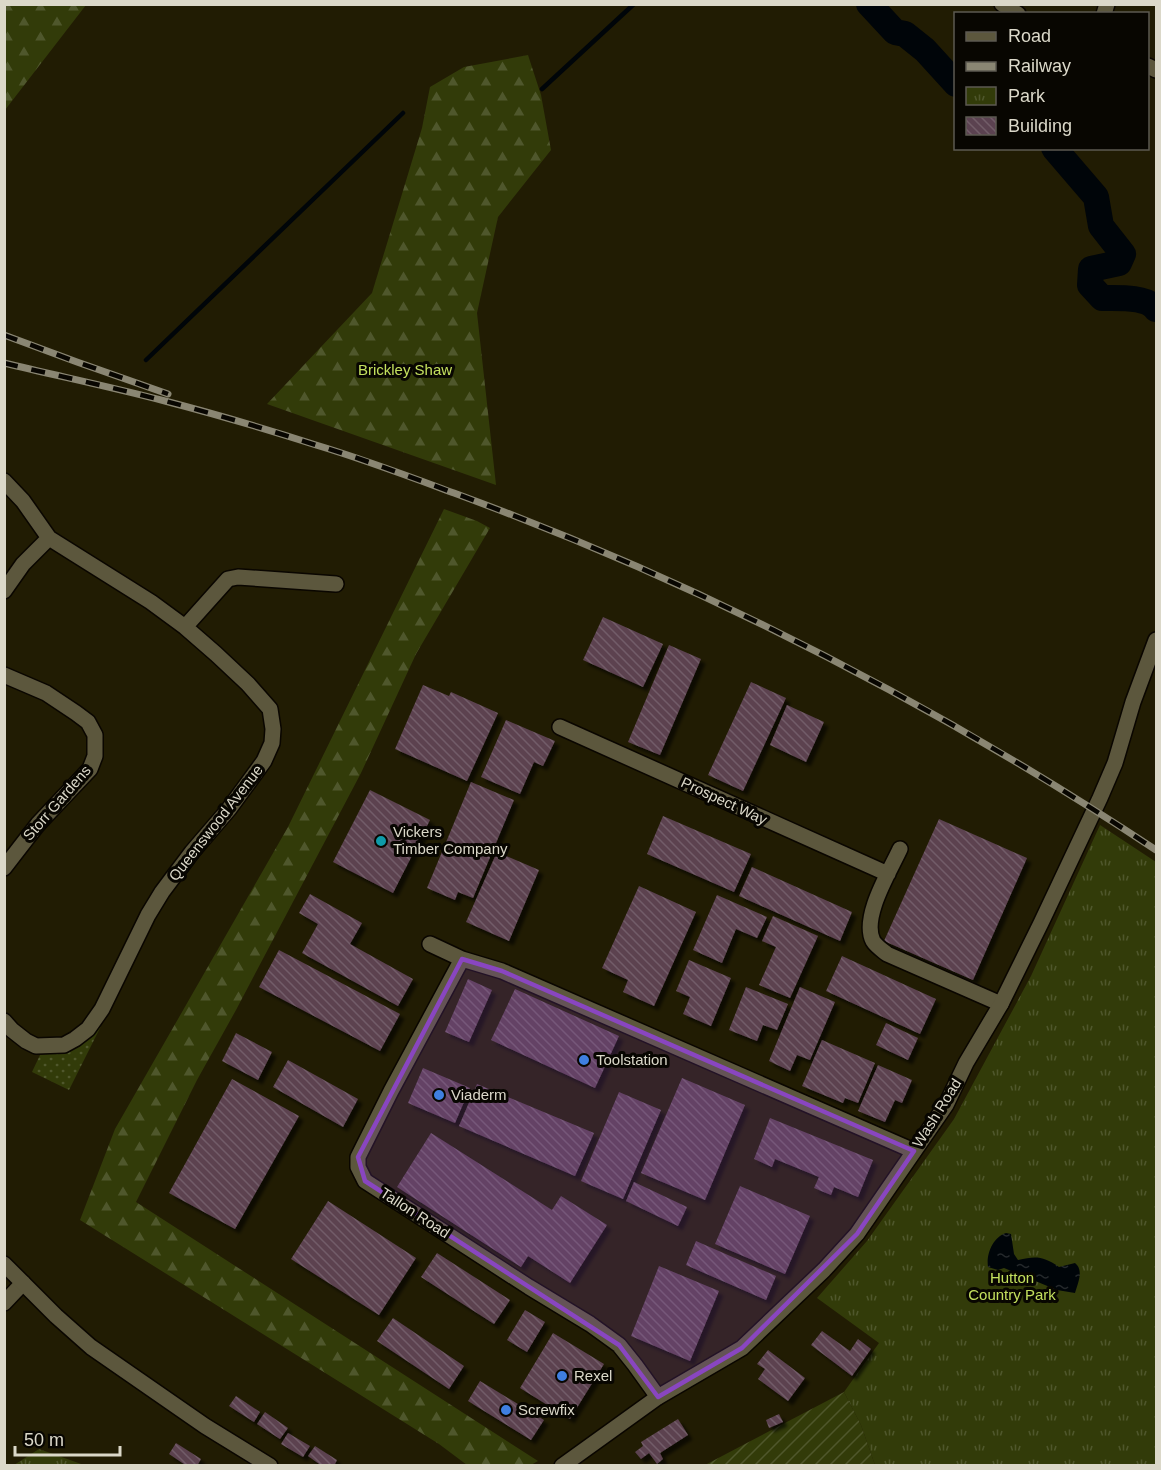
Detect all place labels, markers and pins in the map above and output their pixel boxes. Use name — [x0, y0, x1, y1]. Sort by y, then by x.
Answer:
place label: Vickers Timber Company — [393, 823, 508, 857]
marker: Vickers Timber Company — [374, 834, 388, 848]
place label: Toolstation — [596, 1051, 668, 1068]
marker: Toolstation — [577, 1053, 591, 1067]
place label: Viaderm — [451, 1086, 507, 1103]
marker: Viaderm — [432, 1088, 446, 1102]
place label: Rexel — [574, 1367, 612, 1384]
marker: Rexel — [555, 1369, 569, 1383]
place label: Screwfix — [518, 1401, 575, 1418]
marker: Screwfix — [499, 1403, 513, 1417]

